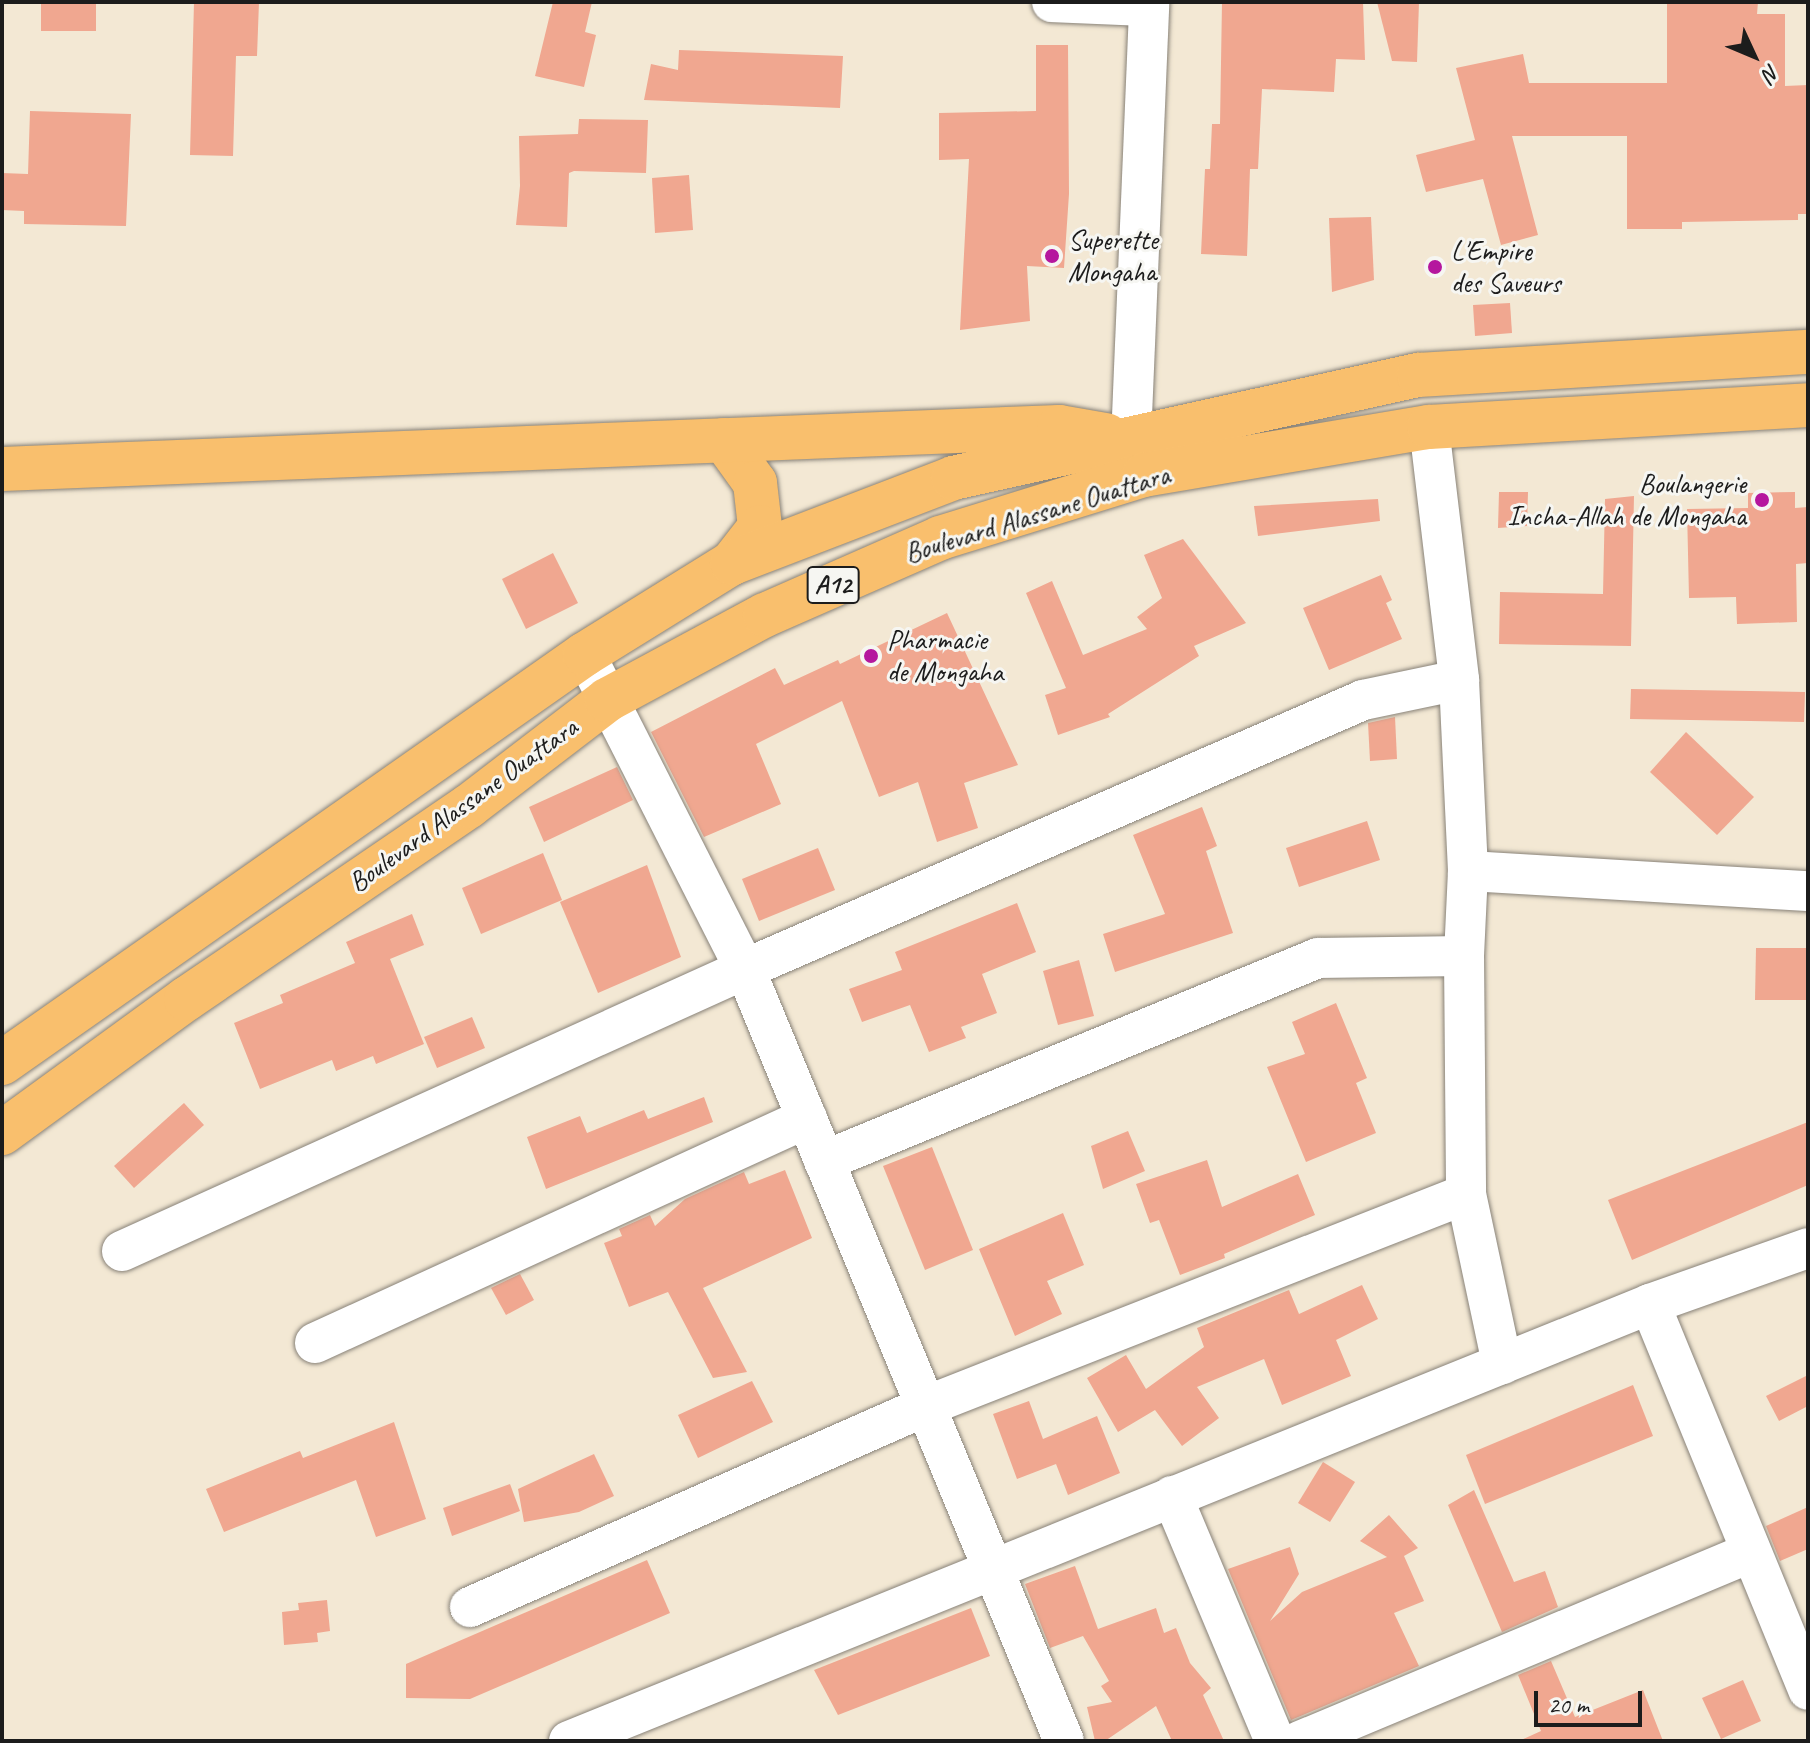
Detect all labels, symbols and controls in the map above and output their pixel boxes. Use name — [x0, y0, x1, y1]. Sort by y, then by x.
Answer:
north arrow — [1714, 16, 1794, 96]
text: N — [1756, 58, 1786, 87]
place label: Superette Mongaha — [1068, 223, 1158, 289]
place label: L'Empire des Saveurs — [1451, 234, 1561, 300]
marker: Superette Mongaha — [1043, 247, 1061, 265]
marker: L'Empire des Saveurs — [1426, 258, 1444, 276]
street label: Boulevard Alassane Ouattara — [900, 458, 1174, 570]
place label: Boulangerie Incha-Allah de Mongaha — [1508, 467, 1746, 533]
marker: Boulangerie Incha-Allah de Mongaha — [1753, 491, 1771, 509]
road number: A12 — [805, 563, 861, 607]
place label: Pharmacie de Mongaha — [887, 623, 1002, 689]
marker: Pharmacie de Mongaha — [862, 647, 880, 665]
street label: Boulevard Alassane Ouattara — [342, 710, 584, 900]
scale bar — [1538, 1675, 1646, 1725]
text: 20 m — [1548, 1690, 1589, 1720]

